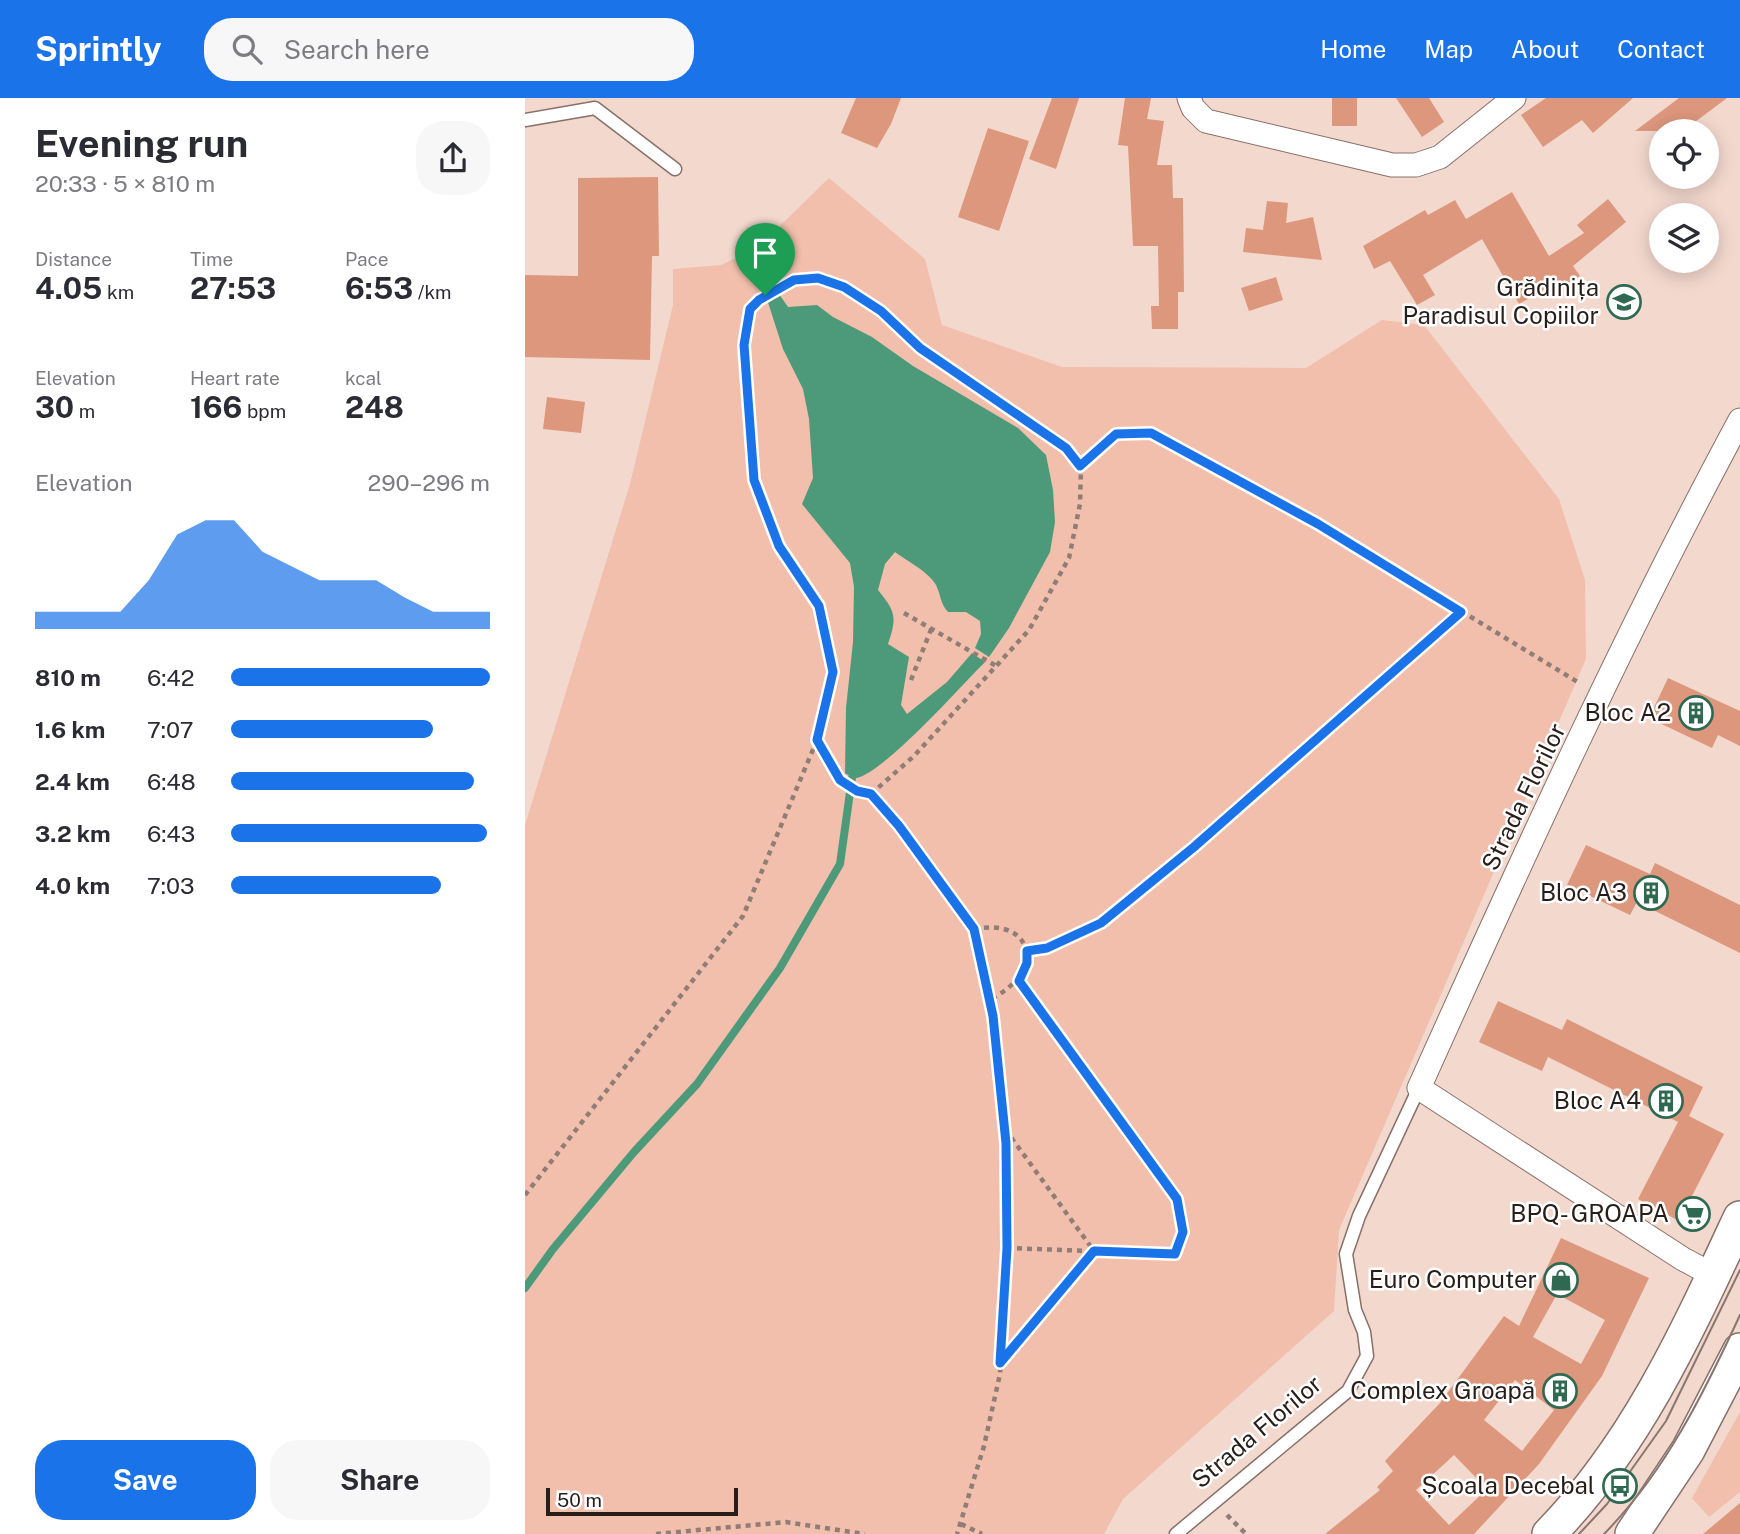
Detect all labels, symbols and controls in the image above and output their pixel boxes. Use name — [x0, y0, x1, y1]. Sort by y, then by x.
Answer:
search box — [204, 18, 694, 81]
text: Sprintly — [35, 30, 162, 68]
icon: search — [228, 30, 266, 68]
text: Search here — [284, 34, 430, 65]
text: Home — [1320, 35, 1386, 63]
text: Map — [1424, 35, 1473, 63]
text: About — [1511, 35, 1579, 63]
text: Contact — [1617, 35, 1705, 63]
map controls — [1649, 119, 1719, 273]
button: locate — [1649, 119, 1719, 189]
text: Evening run — [35, 121, 248, 166]
button: share — [416, 121, 490, 195]
text: 20:33 · 5 × 810 m — [35, 170, 215, 197]
button: layers — [1649, 203, 1719, 273]
pin — [735, 223, 795, 295]
icon: arrive — [746, 234, 784, 272]
text: Distance — [35, 248, 112, 270]
text: Time — [190, 248, 233, 270]
text: Pace — [345, 248, 388, 270]
text: 4.05 — [35, 270, 102, 306]
text: 27:53 — [190, 270, 276, 306]
text: 6:53 — [345, 270, 413, 306]
place label: Grădinița Paradisul Copiilor — [1403, 273, 1599, 329]
text: km — [102, 281, 134, 303]
text: /km — [413, 281, 452, 303]
school or university icon: Grădinița Paradisul Copiilor — [1605, 283, 1643, 321]
text: Elevation — [35, 367, 116, 389]
text: Heart rate — [190, 367, 280, 389]
text: kcal — [345, 367, 382, 389]
text: 30 — [35, 389, 74, 425]
text: 166 — [190, 389, 242, 425]
text: 248 — [345, 389, 404, 425]
text: m — [74, 400, 95, 422]
text: bpm — [242, 400, 286, 422]
text: Elevation — [35, 469, 133, 496]
text: 290–296 m — [368, 469, 490, 496]
text: 810 m — [35, 664, 101, 691]
text: 6:42 — [147, 664, 195, 691]
building icon: Bloc A2 — [1677, 694, 1715, 732]
place label: Bloc A2 — [1585, 698, 1671, 726]
text: 1.6 km — [35, 716, 105, 743]
text: 7:07 — [147, 716, 193, 743]
street label: Strada Florilor — [1475, 718, 1571, 875]
text: 2.4 km — [35, 768, 110, 795]
text: 6:48 — [147, 768, 196, 795]
text: 3.2 km — [35, 820, 111, 847]
text: 6:43 — [147, 820, 195, 847]
text: 4.0 km — [35, 872, 110, 899]
text: 7:03 — [147, 872, 194, 899]
building icon: Bloc A3 — [1632, 874, 1670, 912]
place label: Bloc A3 — [1540, 878, 1627, 906]
building icon: Bloc A4 — [1647, 1082, 1685, 1120]
place label: Bloc A4 — [1554, 1086, 1641, 1114]
supermarket icon: BPQ- GROAPA — [1674, 1195, 1712, 1233]
place label: BPQ- GROAPA — [1510, 1199, 1669, 1227]
shop icon: Euro Computer — [1542, 1261, 1580, 1299]
place label: Euro Computer — [1369, 1265, 1537, 1293]
street label: Strada Florilor — [1186, 1369, 1327, 1493]
building icon: Complex Groapă — [1541, 1372, 1579, 1410]
place label: Complex Groapă — [1350, 1376, 1535, 1404]
button: Save — [35, 1440, 256, 1520]
button: Share — [270, 1440, 490, 1520]
bus stop icon: Școala Decebal — [1601, 1467, 1639, 1505]
place label: Școala Decebal — [1422, 1471, 1595, 1499]
scale bar — [546, 1485, 739, 1517]
text: 50 m — [557, 1489, 602, 1511]

